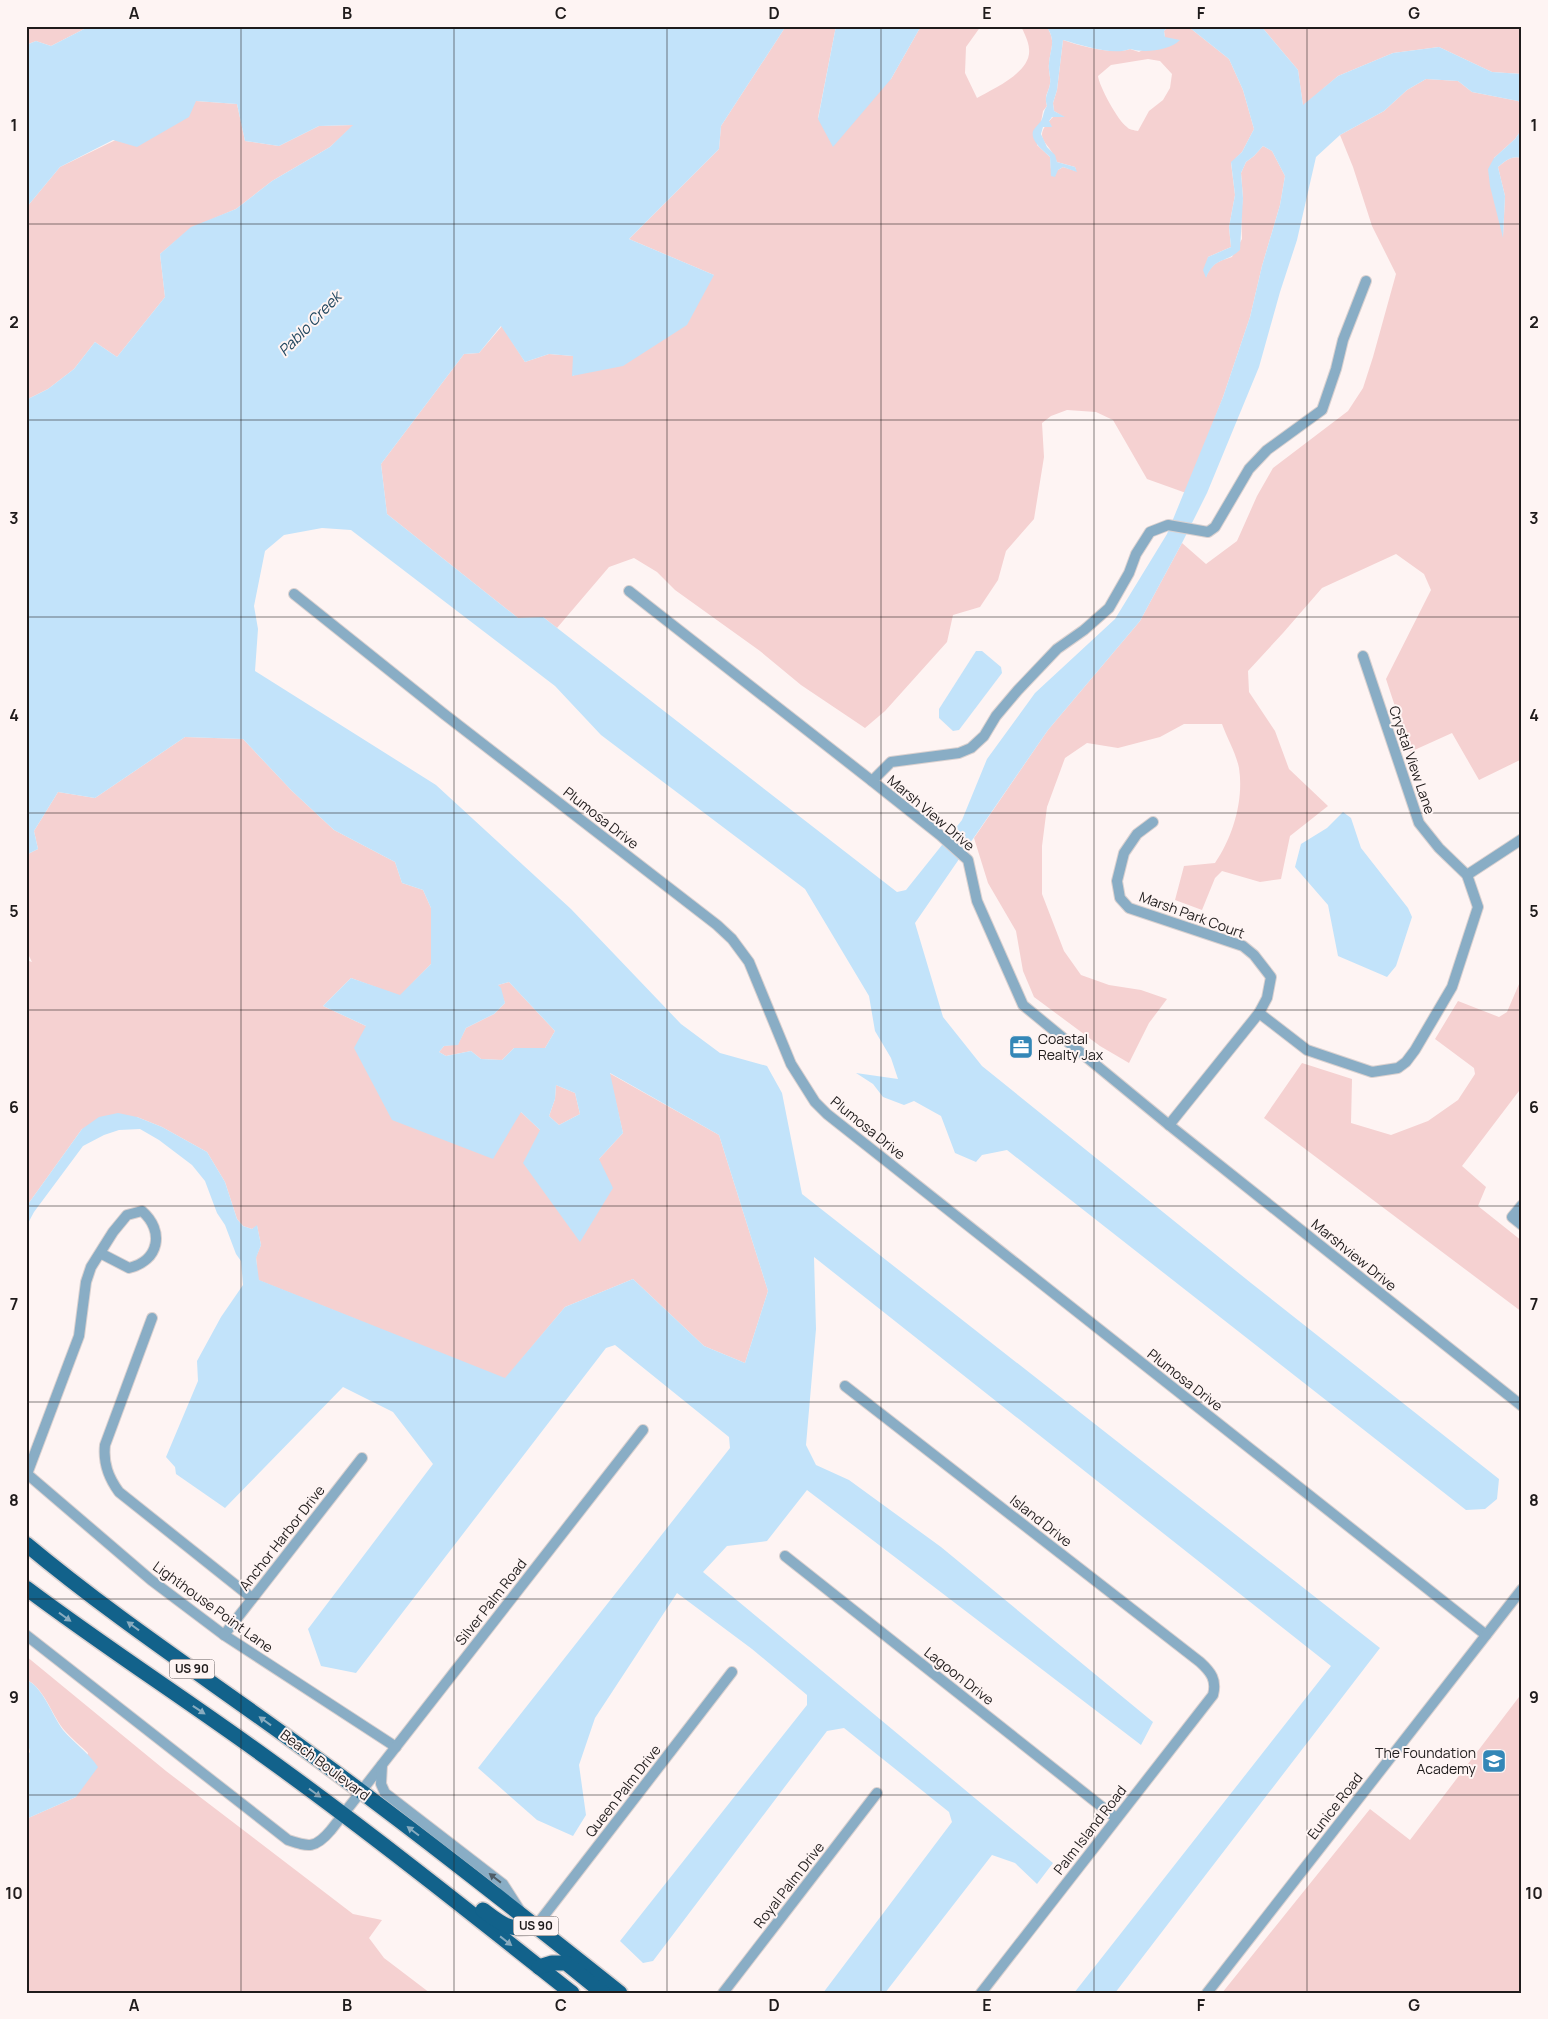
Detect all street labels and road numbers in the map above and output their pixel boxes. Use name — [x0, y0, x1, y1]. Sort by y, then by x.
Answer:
street label: Crystal View Lane — [1385, 703, 1440, 817]
street label: Marsh View Drive — [884, 770, 979, 855]
street label: Plumosa Drive — [560, 782, 643, 853]
street label: Marsh Park Court — [1137, 887, 1248, 943]
street label: Plumosa Drive — [827, 1092, 910, 1164]
street label: Marshview Drive — [1308, 1214, 1401, 1295]
street label: Plumosa Drive — [1144, 1344, 1227, 1415]
street label: Anchor Harbor Drive — [234, 1481, 329, 1594]
street label: Island Drive — [1006, 1490, 1076, 1551]
street label: Silver Palm Road — [451, 1554, 530, 1649]
street label: Lighthouse Point Lane — [149, 1557, 277, 1657]
street label: Lagoon Drive — [921, 1642, 998, 1709]
road number: US 90 — [170, 1660, 214, 1678]
street label: Beach Boulevard — [277, 1725, 374, 1804]
street label: Queen Palm Drive — [581, 1741, 665, 1841]
street label: Eunice Road — [1303, 1768, 1367, 1843]
street label: Palm Island Road — [1049, 1781, 1130, 1878]
street label: Royal Palm Drive — [749, 1838, 828, 1932]
road number: US 90 — [514, 1916, 558, 1935]

